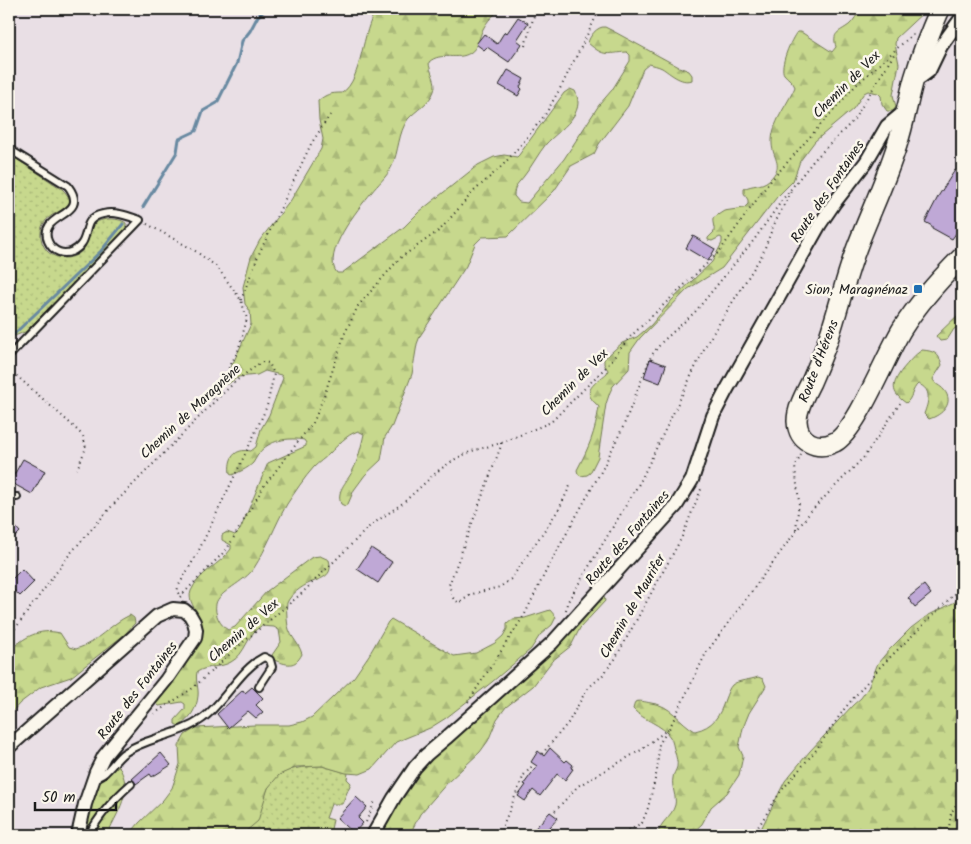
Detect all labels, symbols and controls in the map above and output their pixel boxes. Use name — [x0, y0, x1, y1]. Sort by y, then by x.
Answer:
street label: Chemin de Vex — [808, 45, 886, 124]
street label: Route des Fontaines — [785, 136, 870, 247]
place label: Sion, Maragnénaz — [805, 279, 908, 301]
marker: Sion, Maragnénaz — [912, 283, 924, 295]
street label: Route d'Hérens — [793, 317, 845, 406]
street label: Chemin de Vex — [536, 343, 614, 422]
street label: Chemin de Maragnène — [135, 358, 247, 465]
street label: Route des Fontaines — [580, 485, 675, 590]
street label: Chemin de Maurifer — [594, 549, 672, 663]
street label: Chemin de Vex — [203, 593, 285, 668]
street label: Route des Fontaines — [92, 637, 183, 745]
scale bar — [35, 779, 116, 811]
text: 50 m — [42, 786, 76, 810]

